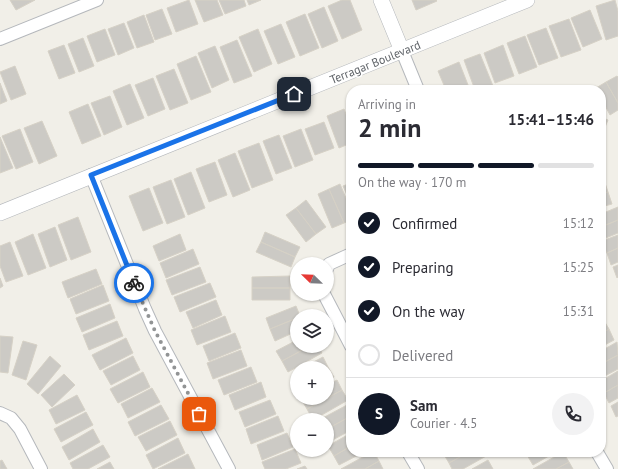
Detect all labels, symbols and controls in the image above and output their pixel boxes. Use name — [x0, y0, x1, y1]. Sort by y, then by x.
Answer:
street label: Terragar Boulevard — [327, 37, 423, 87]
pin — [277, 77, 311, 111]
icon: home — [283, 83, 305, 105]
text: Arriving in — [358, 96, 416, 113]
text: 15:41–15:46 — [508, 110, 594, 129]
text: 2 min — [358, 111, 421, 144]
text: On the way · 170 m — [358, 174, 466, 191]
icon: check — [358, 212, 380, 234]
text: Confirmed — [392, 214, 457, 233]
text: 15:12 — [563, 215, 594, 232]
icon: check — [358, 256, 380, 278]
north arrow — [290, 257, 334, 301]
map controls — [290, 257, 334, 457]
text: Preparing — [392, 258, 454, 277]
text: 15:25 — [563, 259, 594, 276]
courier — [114, 263, 154, 303]
icon: bike — [123, 272, 145, 294]
icon: check — [358, 300, 380, 322]
text: On the way — [392, 302, 465, 321]
text: 15:31 — [563, 303, 594, 320]
button: layers — [290, 309, 334, 353]
text: Delivered — [392, 346, 453, 365]
button: + — [290, 361, 334, 405]
button: phone — [552, 393, 594, 435]
text: Sam — [410, 396, 437, 415]
pin — [182, 397, 216, 431]
icon: bag — [188, 403, 210, 425]
text: S — [375, 404, 383, 423]
button: − — [290, 413, 334, 457]
text: Courier · 4.5 — [410, 415, 477, 432]

